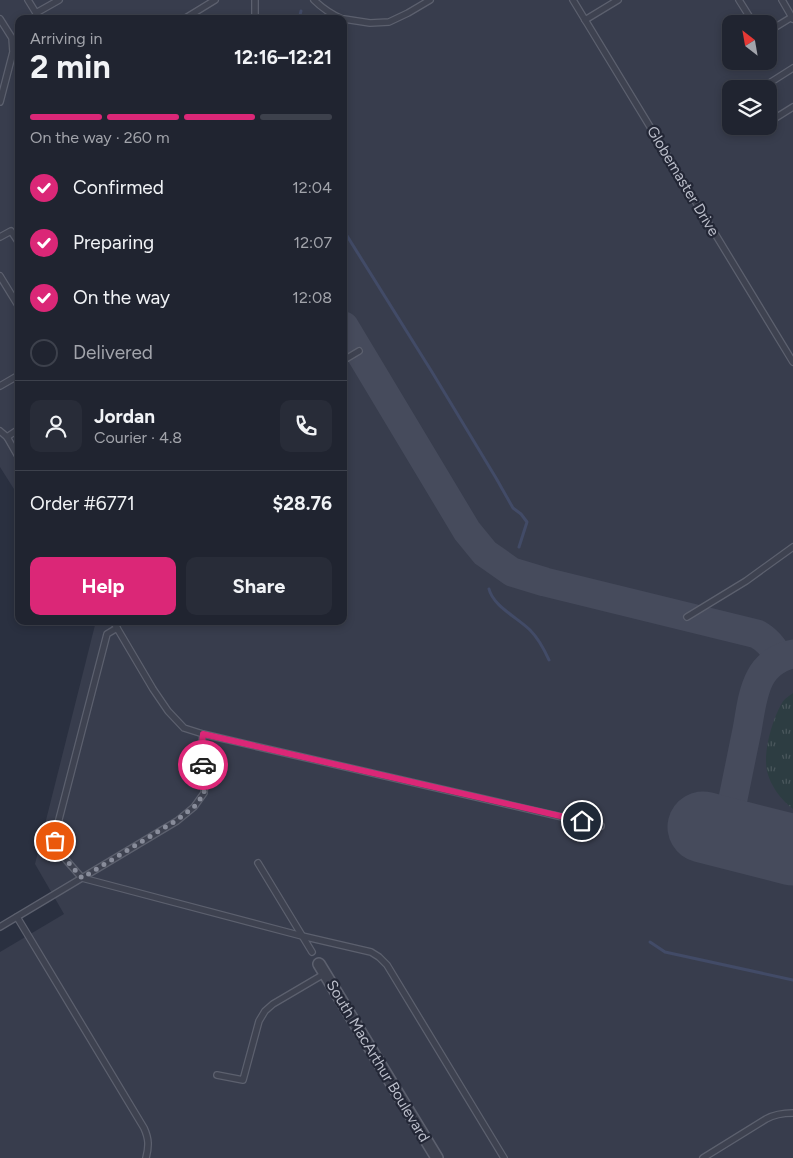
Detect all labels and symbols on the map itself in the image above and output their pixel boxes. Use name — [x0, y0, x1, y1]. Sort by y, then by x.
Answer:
north arrow — [722, 15, 778, 70]
street label: Globemaster Drive — [643, 123, 723, 239]
courier — [178, 740, 228, 790]
pin — [561, 800, 603, 842]
pin — [34, 820, 76, 862]
street label: South MacArthur Boulevard — [322, 977, 434, 1145]

